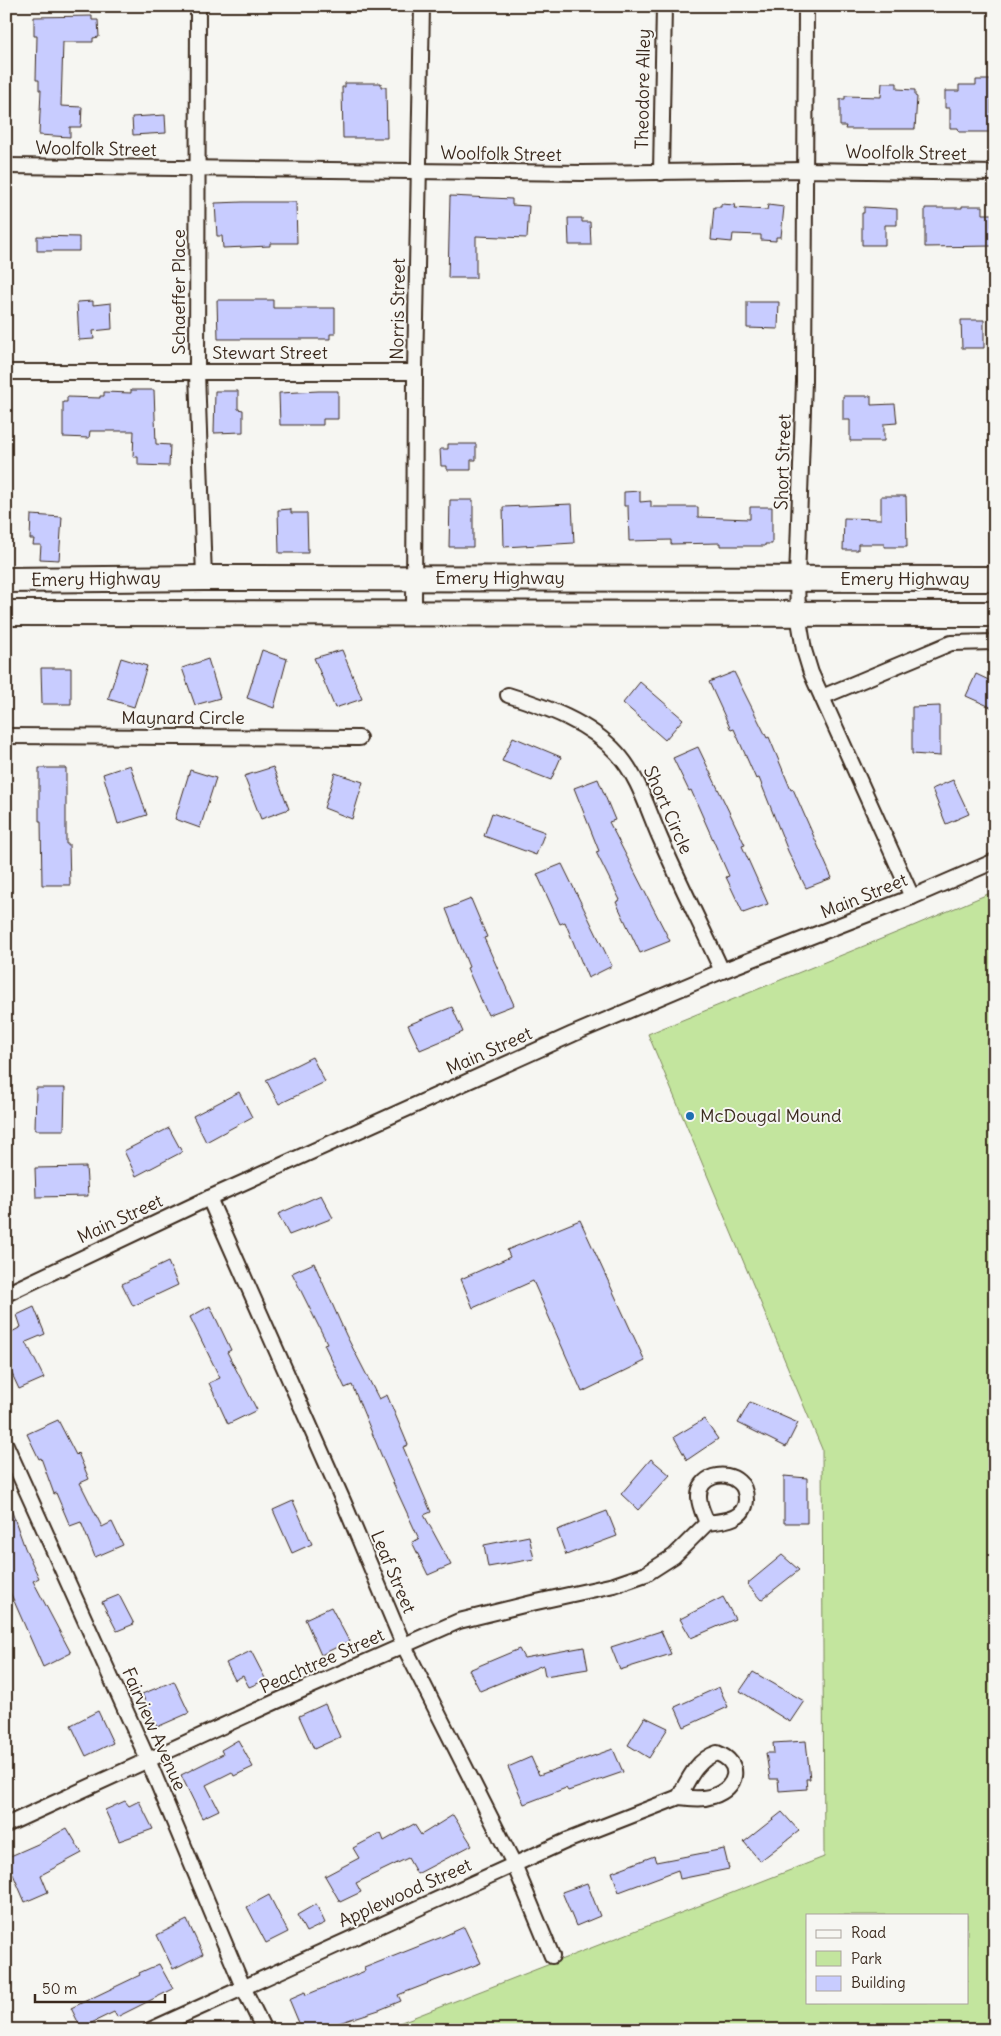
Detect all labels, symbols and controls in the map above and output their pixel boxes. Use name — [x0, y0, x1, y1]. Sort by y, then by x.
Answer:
street label: Theodore Alley — [630, 28, 655, 150]
street label: Woolfolk Street — [35, 136, 157, 161]
street label: Woolfolk Street — [845, 140, 967, 165]
street label: Woolfolk Street — [440, 141, 562, 166]
street label: Schaeffer Place — [167, 229, 190, 355]
street label: Norris Street — [385, 258, 410, 360]
street label: Stewart Street — [212, 341, 328, 364]
street label: Short Street — [769, 413, 796, 510]
street label: Emery Highway — [31, 566, 161, 591]
street label: Emery Highway — [435, 566, 565, 589]
street label: Emery Highway — [840, 567, 970, 590]
street label: Maynard Circle — [121, 706, 245, 729]
street label: Short Circle — [639, 762, 698, 857]
street label: Main Street — [817, 868, 911, 923]
street label: Main Street — [442, 1021, 535, 1080]
place label: McDougal Mound — [700, 1104, 842, 1127]
marker: McDougal Mound — [684, 1110, 696, 1122]
street label: Main Street — [73, 1189, 166, 1248]
street label: Leaf Street — [366, 1527, 421, 1617]
street label: Peachtree Street — [256, 1623, 388, 1698]
street label: Fairview Avenue — [117, 1664, 192, 1794]
street label: Applewood Street — [335, 1853, 475, 1932]
legend — [806, 1914, 968, 2004]
text: Road — [851, 1923, 886, 1942]
text: Park — [851, 1949, 882, 1968]
scale bar — [35, 1971, 165, 2003]
text: Building — [851, 1973, 906, 1992]
text: 50 m — [42, 1979, 77, 1998]

